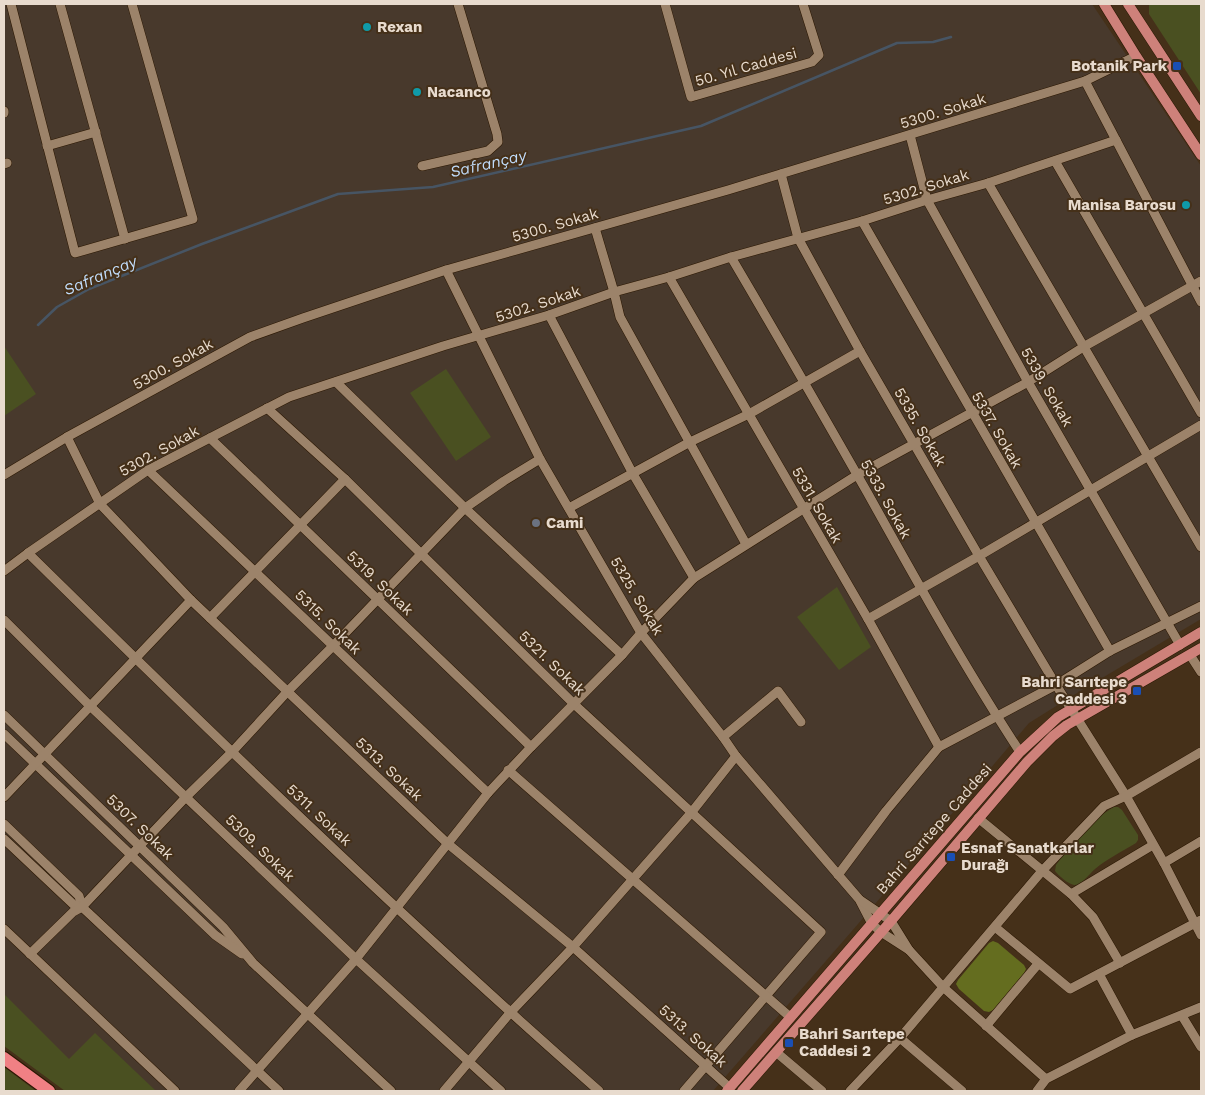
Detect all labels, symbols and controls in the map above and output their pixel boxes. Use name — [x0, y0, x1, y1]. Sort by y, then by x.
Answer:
place label: Rexan — [377, 18, 422, 36]
marker: Rexan — [361, 21, 373, 33]
street label: 50. Yıl Caddesi — [693, 44, 799, 90]
place label: Botanik Park — [1071, 57, 1168, 75]
marker: Botanik Park — [1171, 60, 1183, 72]
place label: Nacanco — [427, 83, 491, 101]
marker: Nacanco — [411, 86, 423, 98]
street label: 5300. Sokak — [898, 89, 989, 133]
water label: Safrançay — [448, 145, 529, 182]
street label: 5302. Sokak — [881, 165, 971, 209]
place label: Manisa Barosu — [1068, 196, 1176, 214]
marker: Manisa Barosu — [1180, 199, 1192, 211]
street label: 5300. Sokak — [510, 204, 601, 246]
water label: Safrançay — [61, 251, 141, 299]
street label: 5302. Sokak — [493, 282, 583, 326]
street label: 5300. Sokak — [130, 334, 217, 393]
street label: 5339. Sokak — [1017, 344, 1077, 430]
street label: 5335. Sokak — [890, 384, 950, 470]
street label: 5337. Sokak — [968, 388, 1026, 472]
street label: 5302. Sokak — [116, 421, 203, 480]
street label: 5333. Sokak — [857, 456, 915, 542]
street label: 5331. Sokak — [788, 464, 846, 547]
place label: Cami — [546, 514, 583, 532]
marker: Cami — [530, 517, 542, 529]
street label: 5319. Sokak — [343, 547, 417, 619]
street label: 5325. Sokak — [607, 554, 668, 639]
street label: 5315. Sokak — [291, 586, 365, 658]
street label: 5321. Sokak — [515, 627, 589, 699]
place label: Bahri Sarıtepe Caddesi 3 — [1021, 673, 1127, 708]
marker: Bahri Sarıtepe Caddesi 3 — [1131, 685, 1143, 697]
street label: 5313. Sokak — [352, 733, 427, 805]
street label: Bahri Sarıtepe Caddesi — [872, 760, 996, 898]
street label: 5311. Sokak — [283, 780, 356, 850]
street label: 5307. Sokak — [103, 790, 178, 864]
street label: 5309. Sokak — [222, 811, 299, 886]
place label: Esnaf Sanatkarlar Durağı — [961, 839, 1095, 874]
marker: Esnaf Sanatkarlar Durağı — [945, 851, 957, 863]
street label: 5313. Sokak — [655, 1001, 731, 1072]
place label: Bahri Sarıtepe Caddesi 2 — [799, 1025, 905, 1060]
marker: Bahri Sarıtepe Caddesi 2 — [783, 1037, 795, 1049]

